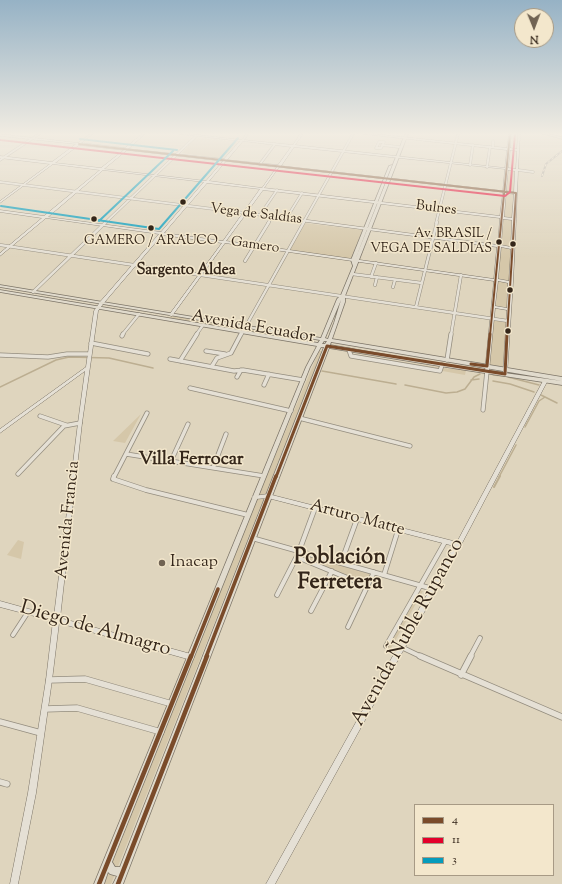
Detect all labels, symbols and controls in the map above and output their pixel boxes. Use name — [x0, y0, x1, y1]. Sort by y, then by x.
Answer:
north arrow — [514, 8, 554, 48]
text: N — [530, 31, 539, 47]
unlabelled marker — [178, 197, 188, 207]
street label: Bulnes — [415, 198, 457, 220]
street label: Vega de Saldías — [209, 201, 303, 229]
unlabelled marker — [89, 214, 99, 224]
marker: GAMERO / ARAUCO — [146, 223, 156, 233]
place label: Av. BRASIL / VEGA DE SALDIAS — [370, 227, 492, 258]
place label: GAMERO / ARAUCO — [84, 234, 218, 250]
street label: Gamero — [230, 234, 280, 258]
marker: Av. BRASIL / VEGA DE SALDIAS — [494, 237, 504, 247]
unlabelled marker — [508, 239, 518, 249]
district label: Sargento Aldea — [136, 262, 236, 280]
unlabelled marker — [505, 285, 515, 295]
street label: Avenida Ecuador — [189, 307, 317, 349]
unlabelled marker — [503, 326, 513, 336]
district label: Villa Ferrocar — [138, 450, 244, 472]
street label: Avenida Francia — [53, 460, 85, 580]
street label: Arturo Matte — [307, 497, 407, 541]
street label: Avenida Ñuble Rupanco — [347, 535, 471, 731]
district label: Población Ferretera — [294, 546, 386, 598]
place label: Inacap — [170, 553, 218, 573]
marker: Inacap — [157, 558, 167, 568]
street label: Diego de Almagro — [17, 597, 173, 663]
legend — [414, 804, 554, 876]
text: 4 — [452, 811, 458, 829]
text: 11 — [452, 831, 460, 849]
text: 3 — [452, 851, 457, 869]

